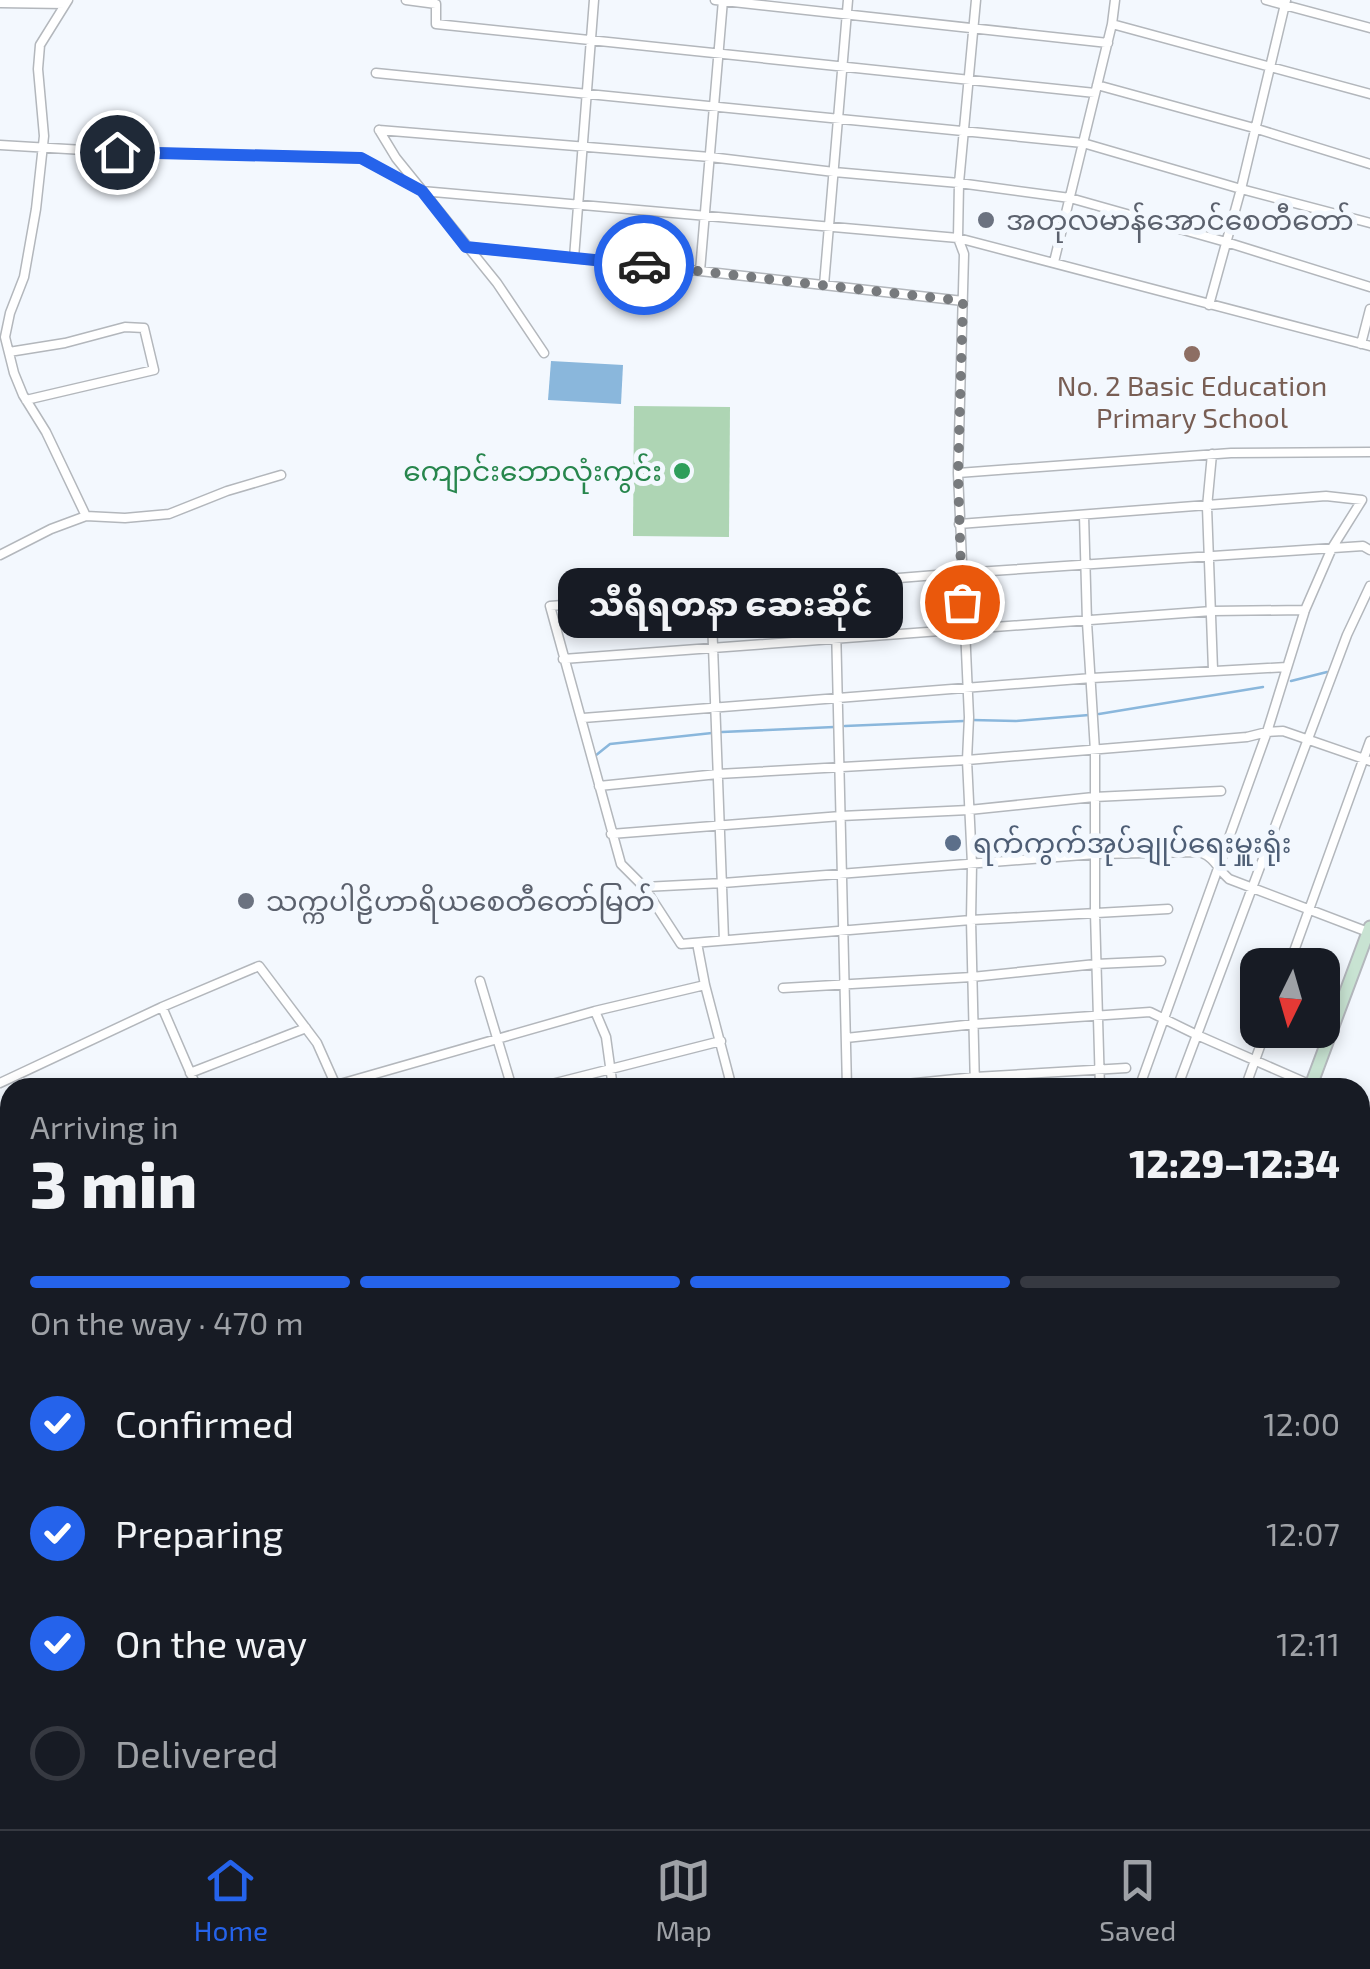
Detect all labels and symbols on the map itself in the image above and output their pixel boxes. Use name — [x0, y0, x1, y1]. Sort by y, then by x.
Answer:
pin — [75, 110, 160, 195]
place label: အတုလမာန်အောင်စေတီတော် — [1006, 202, 1354, 243]
marker: အတုလမာန်အောင်စေတီတော် — [975, 209, 997, 231]
courier — [594, 215, 694, 315]
marker: No. 2 Basic Education Primary School — [1181, 343, 1203, 365]
place label: No. 2 Basic Education Primary School — [1057, 368, 1327, 434]
place label: ကျောင်းဘောလုံးကွင်း — [403, 453, 662, 494]
marker: ကျောင်းဘောလုံးကွင်း — [671, 460, 693, 482]
pin — [920, 560, 1005, 645]
callout: သီရိရတနာ ဆေးဆိုင် — [557, 567, 902, 637]
place label: ရက်ကွက်အုပ်ချုပ်ရေးမှူးရုံး — [973, 825, 1292, 866]
marker: ရက်ကွက်အုပ်ချုပ်ရေးမှူးရုံး — [942, 832, 964, 854]
place label: သက္ကပါဠိဟာရိယစေတီတော်မြတ် — [266, 883, 655, 924]
marker: သက္ကပါဠိဟာရိယစေတီတော်မြတ် — [235, 890, 257, 912]
north arrow — [1240, 948, 1340, 1048]

